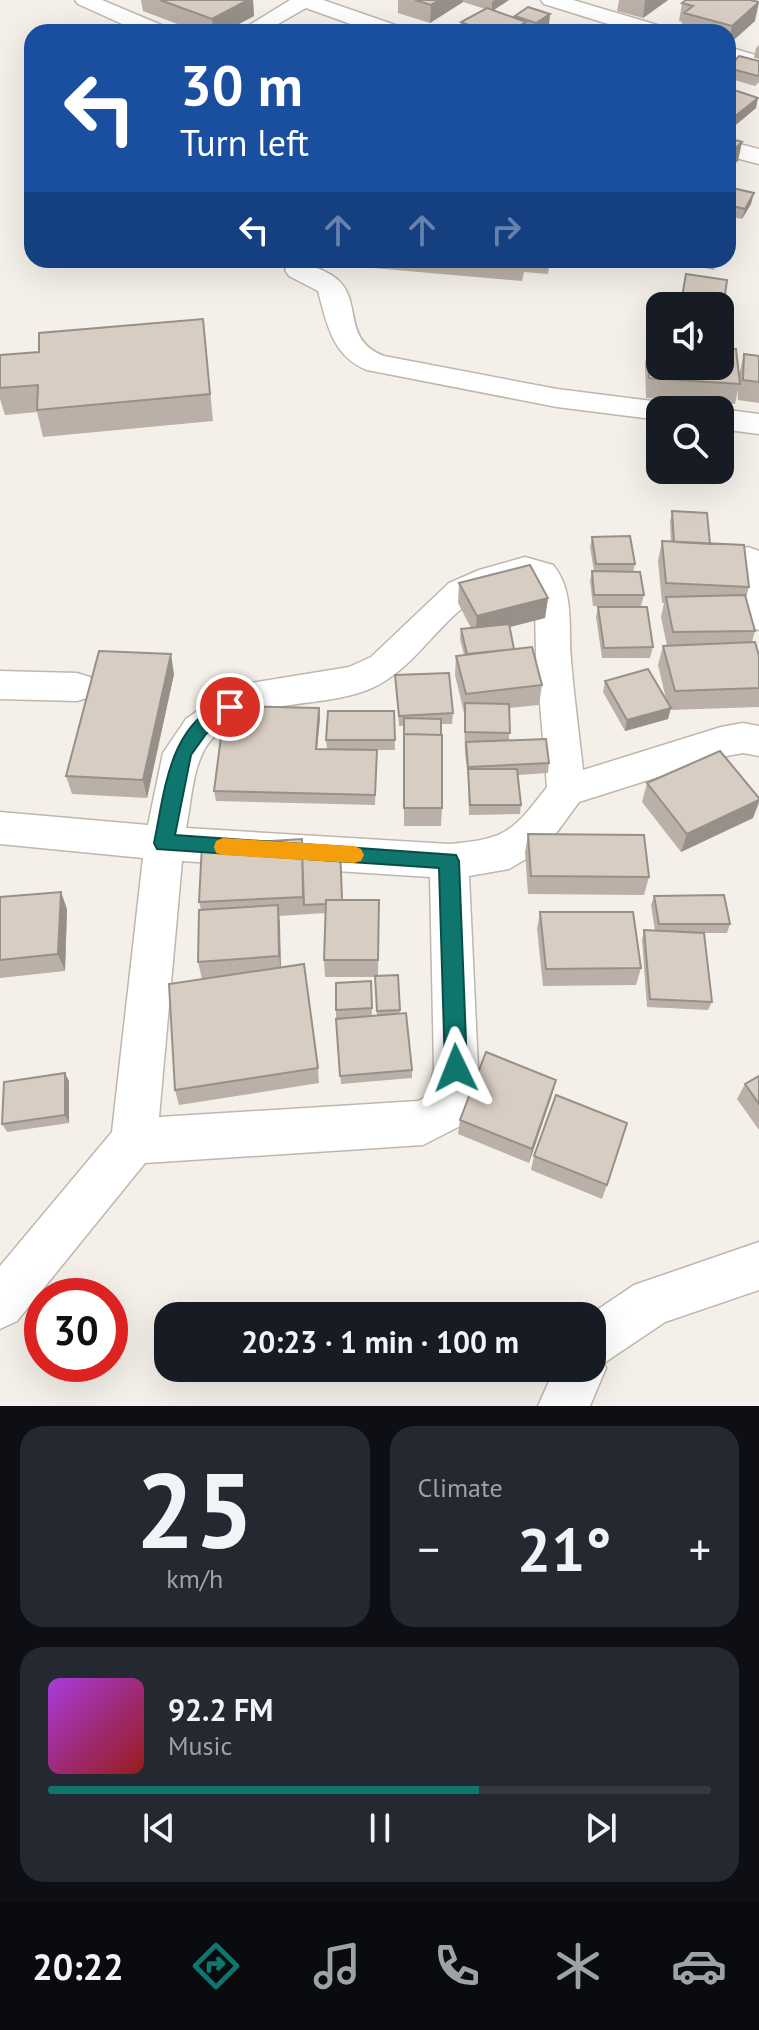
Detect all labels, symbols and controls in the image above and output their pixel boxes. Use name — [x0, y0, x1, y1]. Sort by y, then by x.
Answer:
text: 30 m — [180, 49, 303, 121]
icon: left — [48, 56, 152, 160]
text: Turn left — [180, 119, 309, 166]
icon: left — [232, 208, 276, 252]
icon: ahead — [316, 208, 360, 252]
icon: ahead — [400, 208, 444, 252]
icon: right — [484, 208, 528, 252]
map controls — [646, 292, 734, 484]
button: sound — [646, 292, 734, 380]
button: search — [646, 396, 734, 484]
pin — [196, 673, 264, 741]
icon: arrive — [208, 685, 252, 729]
position arrow — [414, 1026, 498, 1110]
speed limit sign: 30 — [24, 1278, 128, 1382]
text: 20:23 · 1 min · 100 m — [241, 1322, 519, 1361]
text: 25 — [136, 1442, 254, 1577]
text: Climate — [418, 1471, 503, 1504]
text: 21° — [517, 1510, 611, 1588]
text: − — [418, 1520, 440, 1577]
text: + — [689, 1520, 711, 1577]
text: km/h — [166, 1562, 223, 1595]
text: 92.2 FM — [168, 1690, 273, 1729]
text: Music — [168, 1729, 232, 1762]
icon: previous — [137, 1806, 181, 1850]
icon: pause — [358, 1806, 402, 1850]
icon: next — [579, 1806, 623, 1850]
icon: directions — [188, 1938, 244, 1994]
icon: music — [309, 1938, 365, 1994]
icon: phone — [429, 1938, 485, 1994]
icon: climate — [550, 1938, 606, 1994]
icon: car — [671, 1938, 727, 1994]
text: 20:22 — [32, 1943, 124, 1990]

